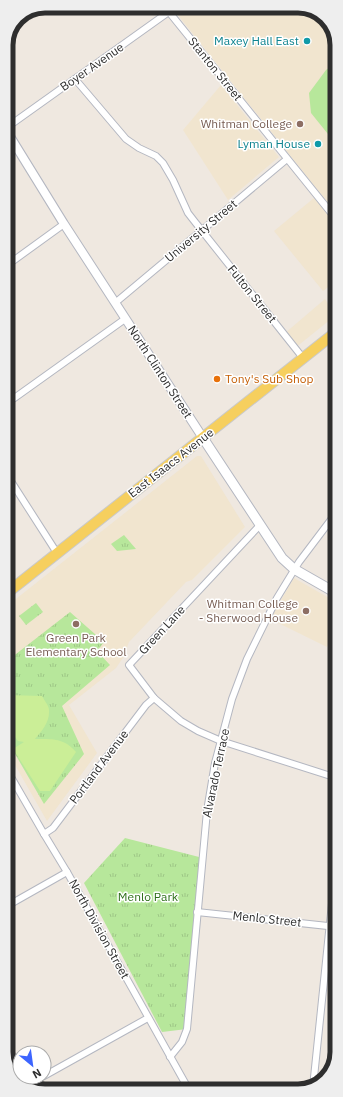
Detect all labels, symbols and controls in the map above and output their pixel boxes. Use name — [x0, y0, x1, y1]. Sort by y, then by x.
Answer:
place label: Maxey Hall East — [214, 33, 299, 48]
street label: Stanton Street — [185, 34, 246, 104]
marker: Maxey Hall East — [302, 36, 312, 46]
street label: Boyer Avenue — [57, 39, 127, 94]
place label: Whitman College — [201, 116, 292, 131]
marker: Whitman College — [295, 119, 305, 129]
place label: Lyman House — [237, 136, 310, 151]
marker: Lyman House — [313, 139, 323, 149]
street label: University Street — [162, 196, 240, 265]
street label: Fulton Street — [225, 262, 280, 326]
street label: North Clinton Street — [125, 323, 196, 421]
place label: Tony's Sub Shop — [225, 371, 313, 386]
marker: Tony's Sub Shop — [212, 374, 222, 384]
street label: East Isaacs Avenue — [125, 424, 217, 501]
place label: Whitman College - Sherwood House — [199, 596, 298, 625]
street label: Green Lane — [135, 602, 188, 657]
marker: Whitman College - Sherwood House — [301, 606, 311, 616]
marker: Green Park Elementary School — [71, 619, 81, 629]
place label: Green Park Elementary School — [25, 630, 127, 659]
street label: Portland Avenue — [66, 726, 132, 807]
street label: Alvarado Terrace — [199, 727, 232, 819]
street label: North Division Street — [66, 876, 133, 981]
park label: Menlo Park — [118, 889, 179, 904]
street label: Menlo Street — [232, 907, 302, 930]
north arrow — [12, 1045, 52, 1085]
text: N — [30, 1066, 44, 1082]

